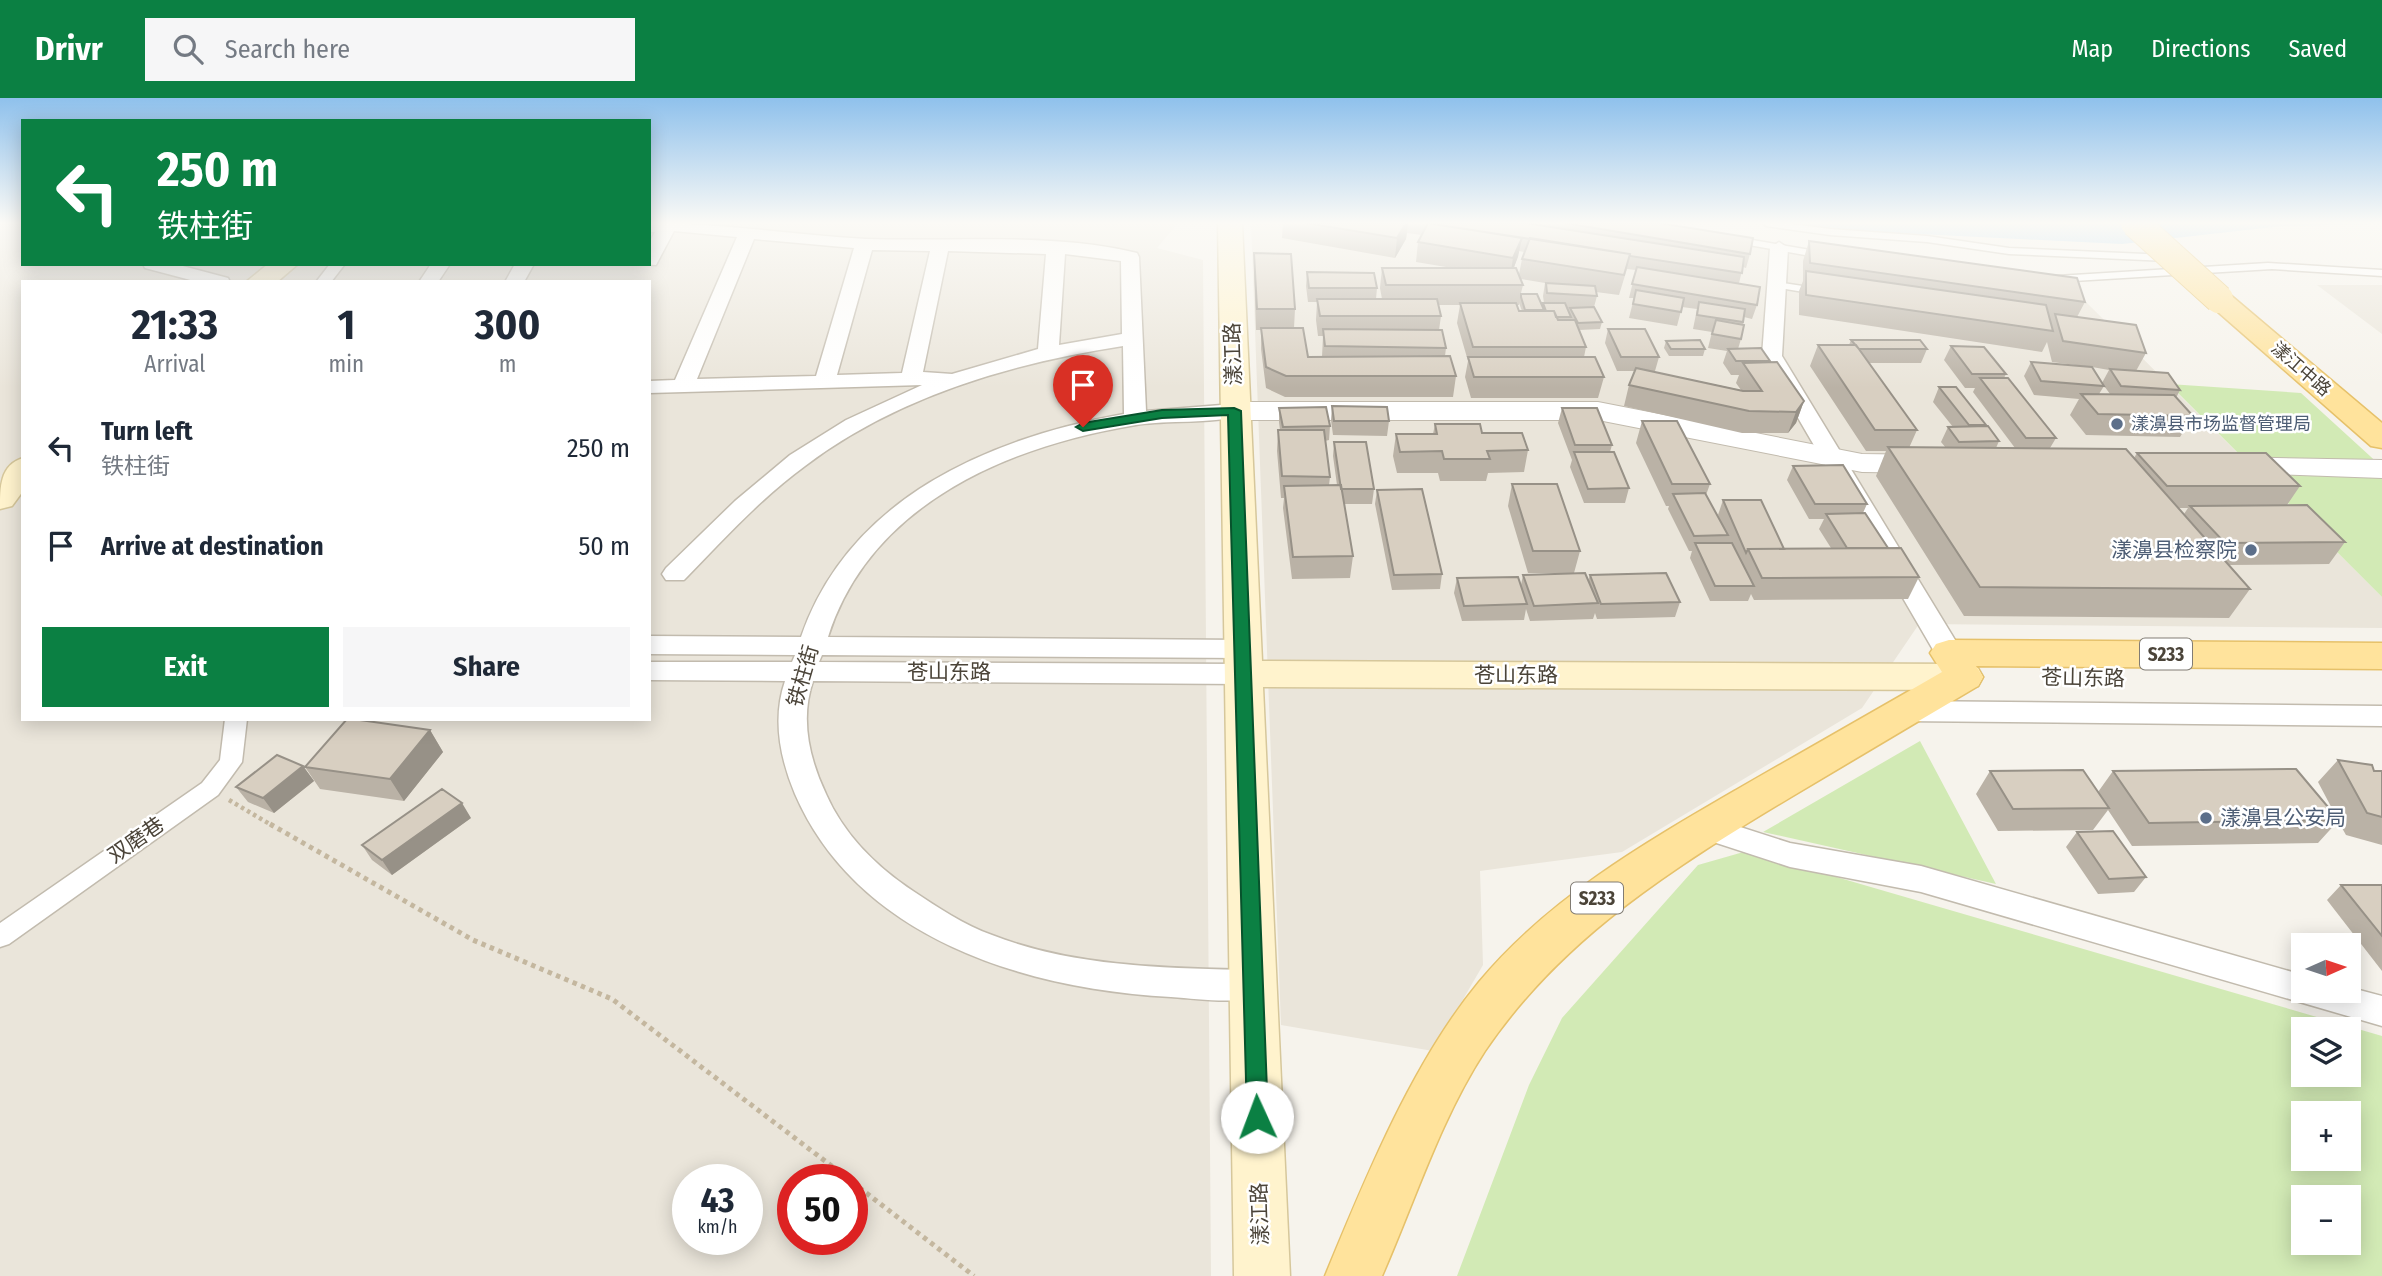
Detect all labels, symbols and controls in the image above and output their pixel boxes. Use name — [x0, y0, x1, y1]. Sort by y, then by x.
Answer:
search box — [145, 18, 635, 81]
text: Drivr — [35, 29, 103, 69]
icon: search — [169, 30, 207, 68]
text: Search here — [225, 34, 350, 65]
text: Map — [2072, 35, 2113, 63]
text: Directions — [2151, 35, 2250, 63]
text: Saved — [2288, 35, 2347, 63]
text: 250 m — [157, 140, 278, 199]
icon: left — [42, 147, 133, 238]
text: 铁柱街 — [157, 207, 253, 245]
text: 21:33 — [132, 300, 218, 350]
text: 1 — [338, 300, 355, 350]
text: 300 — [475, 300, 540, 350]
street label: 漾江路 — [1219, 322, 1247, 386]
street label: 漾江中路 — [2267, 337, 2335, 401]
text: Arrival — [144, 350, 205, 378]
text: min — [329, 350, 364, 378]
text: m — [499, 350, 516, 378]
pin — [1053, 355, 1113, 427]
icon: arrive — [1064, 366, 1102, 404]
place label: 漾濞县市场监督管理局 — [2131, 413, 2311, 435]
text: Turn left — [101, 416, 193, 447]
marker: 漾濞县市场监督管理局 — [2109, 416, 2125, 432]
icon: left — [42, 429, 80, 467]
text: 250 m — [567, 433, 630, 464]
text: 铁柱街 — [101, 452, 170, 480]
icon: arrive — [42, 527, 80, 565]
text: Arrive at destination — [101, 531, 324, 562]
text: 50 m — [578, 531, 630, 562]
place label: 漾濞县检察院 — [2111, 537, 2237, 563]
marker: 漾濞县检察院 — [2243, 542, 2259, 558]
button: Exit — [42, 627, 329, 707]
button: Share — [343, 627, 630, 707]
road number: S233 — [2140, 638, 2192, 670]
street label: 铁柱街 — [782, 642, 824, 710]
street label: 苍山东路 — [907, 659, 991, 685]
street label: 苍山东路 — [1474, 662, 1558, 688]
street label: 苍山东路 — [2041, 664, 2125, 692]
place label: 漾濞县公安局 — [2220, 805, 2346, 831]
marker: 漾濞县公安局 — [2198, 810, 2214, 826]
street label: 双磨巷 — [103, 811, 169, 869]
road number: S233 — [1571, 883, 1623, 914]
north arrow — [2291, 933, 2361, 1003]
map controls — [2291, 933, 2361, 1255]
button: layers — [2291, 1017, 2361, 1087]
position arrow — [1220, 1080, 1294, 1154]
button: + — [2291, 1101, 2361, 1171]
speed limit sign: 50 — [777, 1164, 868, 1255]
text: 43 — [700, 1179, 735, 1221]
street label: 漾江路 — [1246, 1182, 1274, 1246]
button: − — [2291, 1185, 2361, 1255]
text: km/h — [697, 1216, 738, 1238]

